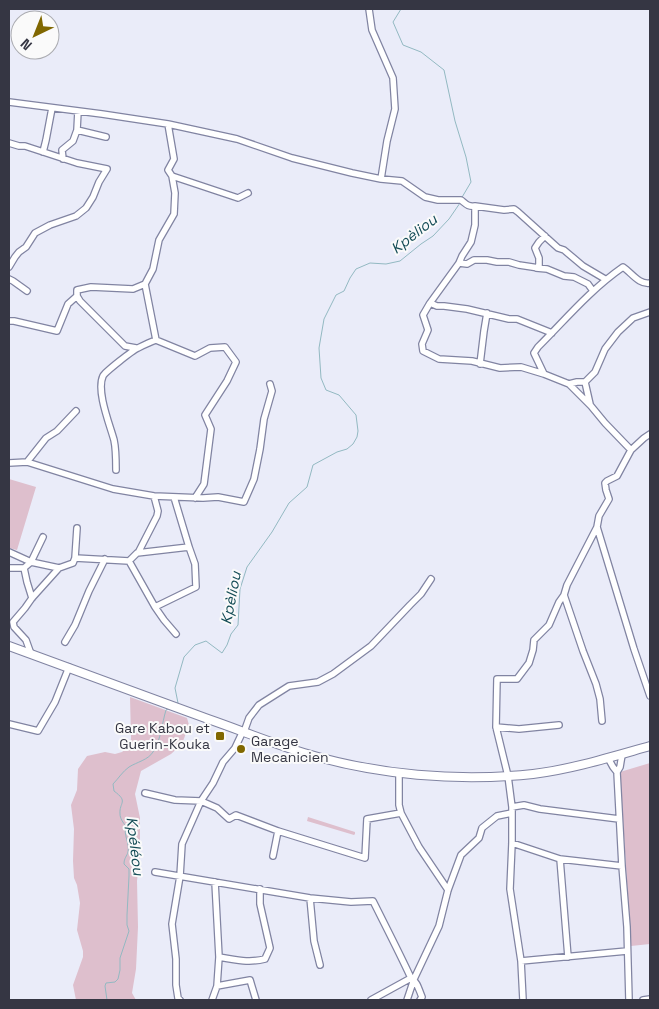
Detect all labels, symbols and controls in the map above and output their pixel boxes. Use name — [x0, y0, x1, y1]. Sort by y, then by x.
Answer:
north arrow — [10, 10, 60, 60]
text: N — [17, 35, 36, 54]
water label: Kpèliou — [387, 209, 441, 258]
water label: Kpèliou — [216, 569, 245, 626]
place label: Gare Kabou et Guerin-Kouka — [115, 719, 210, 753]
marker: Gare Kabou et Guerin-Kouka — [214, 730, 226, 742]
place label: Garage Mecanicien — [251, 732, 329, 766]
marker: Garage Mecanicien — [235, 743, 247, 755]
water label: Kpéléou — [122, 816, 149, 877]

